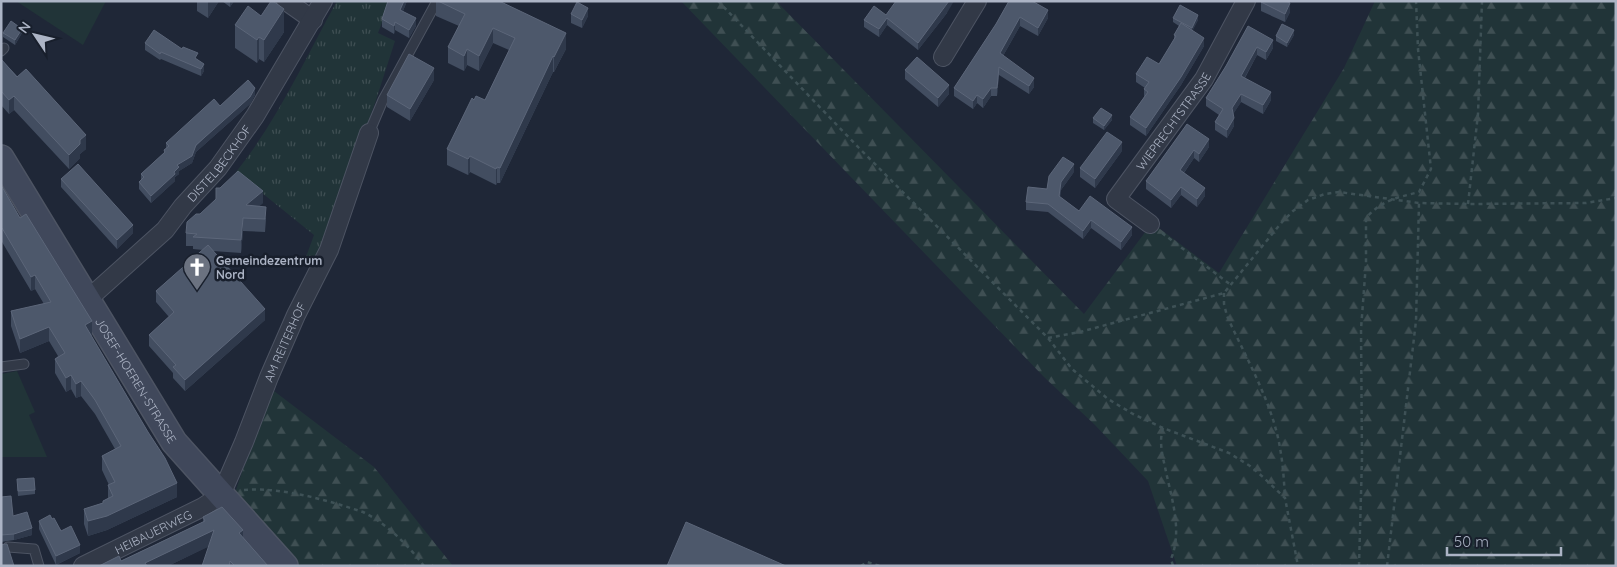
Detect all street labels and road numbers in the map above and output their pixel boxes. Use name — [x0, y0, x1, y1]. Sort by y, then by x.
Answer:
street label: WIEPRECHTSTRASSE — [1132, 69, 1214, 173]
street label: DISTELBECKHOF — [184, 121, 254, 204]
street label: AM REITERHOF — [260, 299, 309, 384]
street label: JOSEF-HOEREN-STRASSE — [92, 315, 180, 446]
street label: HEIBAUERWEG — [112, 506, 194, 557]

